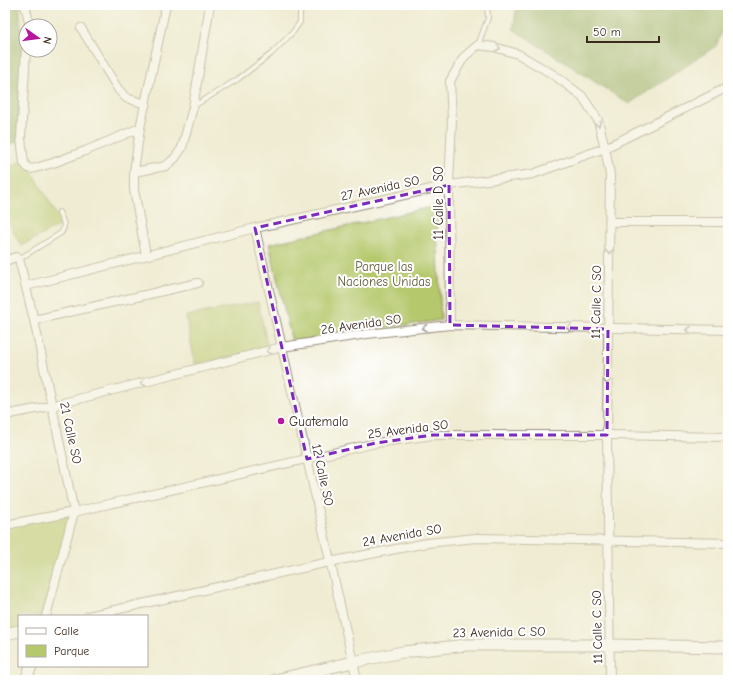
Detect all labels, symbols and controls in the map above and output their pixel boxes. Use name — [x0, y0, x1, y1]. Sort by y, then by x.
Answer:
north arrow — [18, 18, 58, 58]
scale bar — [587, 18, 659, 44]
text: 50 m — [593, 25, 621, 39]
text: N — [40, 35, 54, 45]
one-way arrow — [495, 44, 501, 52]
one-way arrow — [594, 120, 602, 127]
street label: 11 Calle D SO — [431, 166, 446, 240]
street label: 27 Avenida SO — [339, 172, 421, 204]
one-way arrow — [605, 249, 613, 255]
park label: Parque las Naciones Unidas — [338, 259, 430, 289]
street label: 11 Calle C SO — [588, 265, 604, 339]
street label: 26 Avenida SO — [320, 311, 402, 337]
one-way arrow — [422, 323, 428, 332]
one-way arrow — [566, 324, 572, 332]
one-way arrow — [686, 326, 692, 334]
one-way arrow — [265, 346, 272, 355]
one-way arrow — [139, 378, 146, 387]
one-way arrow — [603, 379, 611, 385]
street label: 21 Calle SO — [57, 401, 85, 465]
place label: Guatemala — [289, 414, 349, 429]
marker: Guatemala — [276, 416, 286, 426]
street label: 25 Avenida SO — [367, 417, 449, 441]
street label: 12 Calle SO — [309, 443, 337, 507]
street label: 24 Avenida SO — [361, 521, 443, 549]
street label: 11 Calle C SO — [589, 590, 605, 664]
legend — [18, 615, 148, 667]
text: Calle — [54, 624, 79, 638]
street label: 23 Avenida C SO — [452, 624, 546, 640]
text: Parque — [54, 644, 89, 658]

